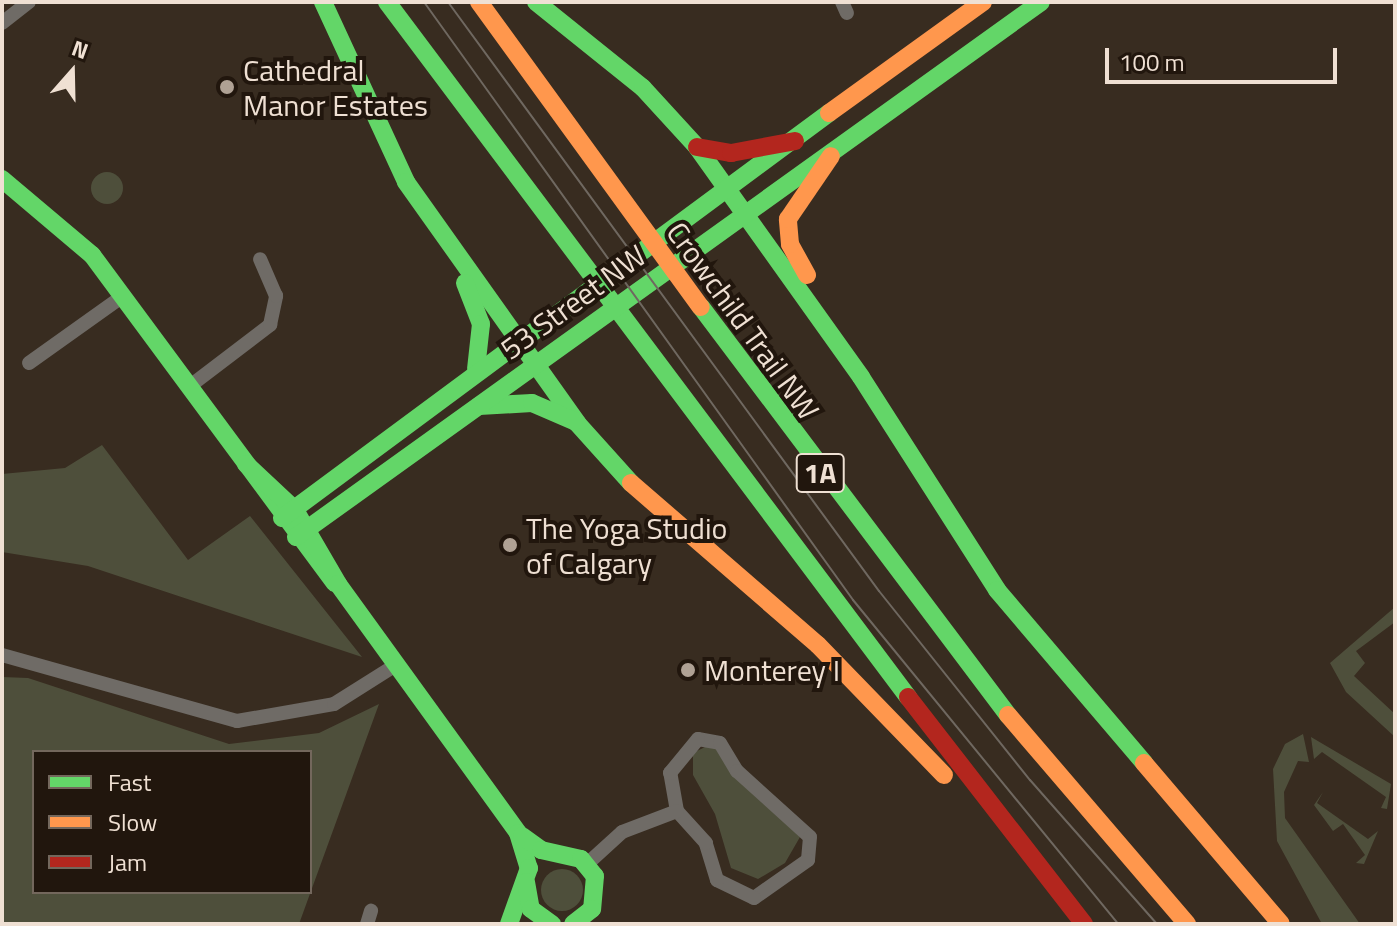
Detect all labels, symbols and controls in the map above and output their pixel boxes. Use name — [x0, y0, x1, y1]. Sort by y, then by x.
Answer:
text: N — [67, 31, 93, 68]
north arrow — [32, 32, 112, 112]
scale bar — [1109, 32, 1341, 82]
text: 100 m — [1119, 44, 1185, 80]
place label: Cathedral Manor Estates — [243, 52, 428, 122]
marker: Cathedral Manor Estates — [218, 78, 236, 96]
street label: Crowchild Trail NW — [659, 215, 827, 427]
street label: 53 Street NW — [493, 237, 653, 367]
road number: 1A — [794, 449, 846, 497]
place label: The Yoga Studio of Calgary — [526, 510, 727, 580]
marker: The Yoga Studio of Calgary — [501, 536, 519, 554]
place label: Monterey I — [704, 652, 840, 688]
marker: Monterey I — [679, 661, 697, 679]
legend — [32, 750, 312, 894]
text: Fast — [108, 764, 151, 800]
text: Slow — [108, 804, 157, 840]
text: Jam — [108, 844, 147, 880]

